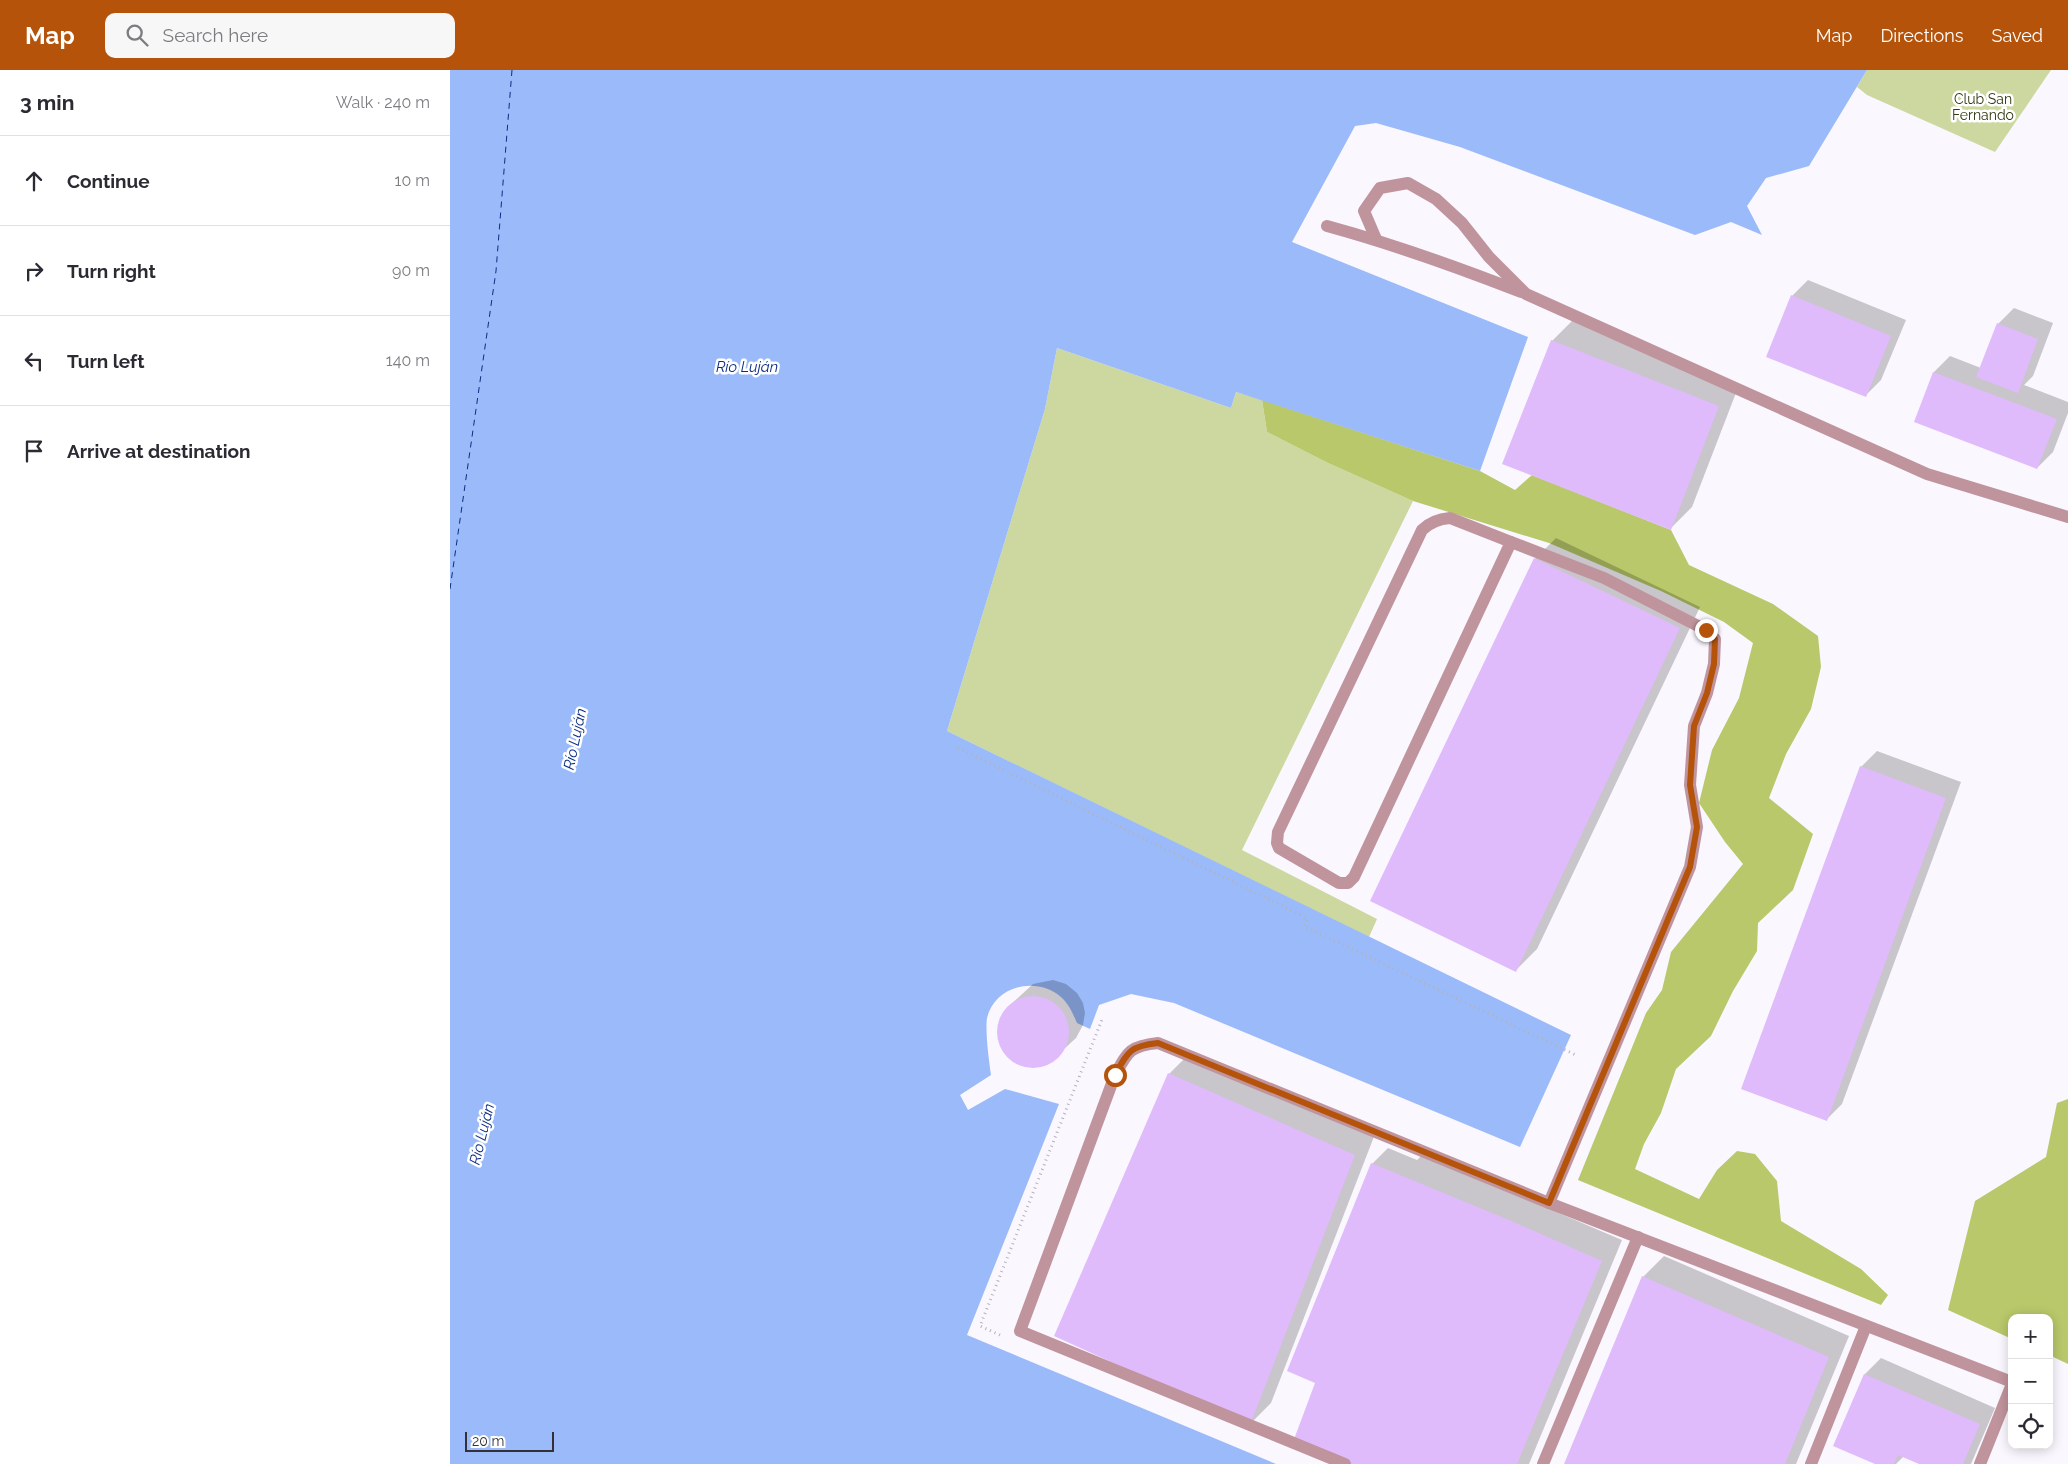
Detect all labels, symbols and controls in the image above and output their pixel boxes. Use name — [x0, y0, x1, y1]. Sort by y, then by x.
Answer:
search box — [105, 13, 455, 58]
text: Map — [25, 21, 75, 50]
icon: search — [123, 21, 151, 49]
text: Search here — [163, 24, 268, 46]
text: Map — [1816, 25, 1852, 46]
text: Directions — [1880, 25, 1964, 46]
text: Saved — [1992, 25, 2043, 46]
text: 3 min — [20, 90, 74, 115]
park label: Club San Fernando — [1952, 91, 2014, 123]
text: Walk · 240 m — [336, 93, 430, 112]
icon: ahead — [20, 167, 48, 195]
text: Continue — [67, 170, 150, 192]
text: 10 m — [395, 171, 430, 190]
icon: right — [20, 257, 48, 285]
text: Turn right — [67, 260, 156, 282]
text: 90 m — [392, 261, 430, 280]
icon: left — [20, 347, 48, 375]
text: Turn left — [67, 350, 144, 372]
text: 140 m — [386, 351, 430, 370]
water label: Río Luján — [716, 358, 778, 376]
icon: arrive — [20, 437, 48, 465]
text: Arrive at destination — [67, 440, 251, 462]
route end — [1695, 619, 1718, 642]
water label: Río Luján — [560, 707, 590, 771]
route start — [1104, 1064, 1127, 1087]
water label: Río Luján — [466, 1102, 498, 1166]
map controls — [2008, 1314, 2053, 1449]
button: + — [2008, 1314, 2053, 1359]
button: − — [2008, 1359, 2053, 1404]
button: locate — [2008, 1404, 2053, 1449]
scale bar — [465, 1429, 554, 1452]
text: 20 m — [472, 1433, 504, 1449]

